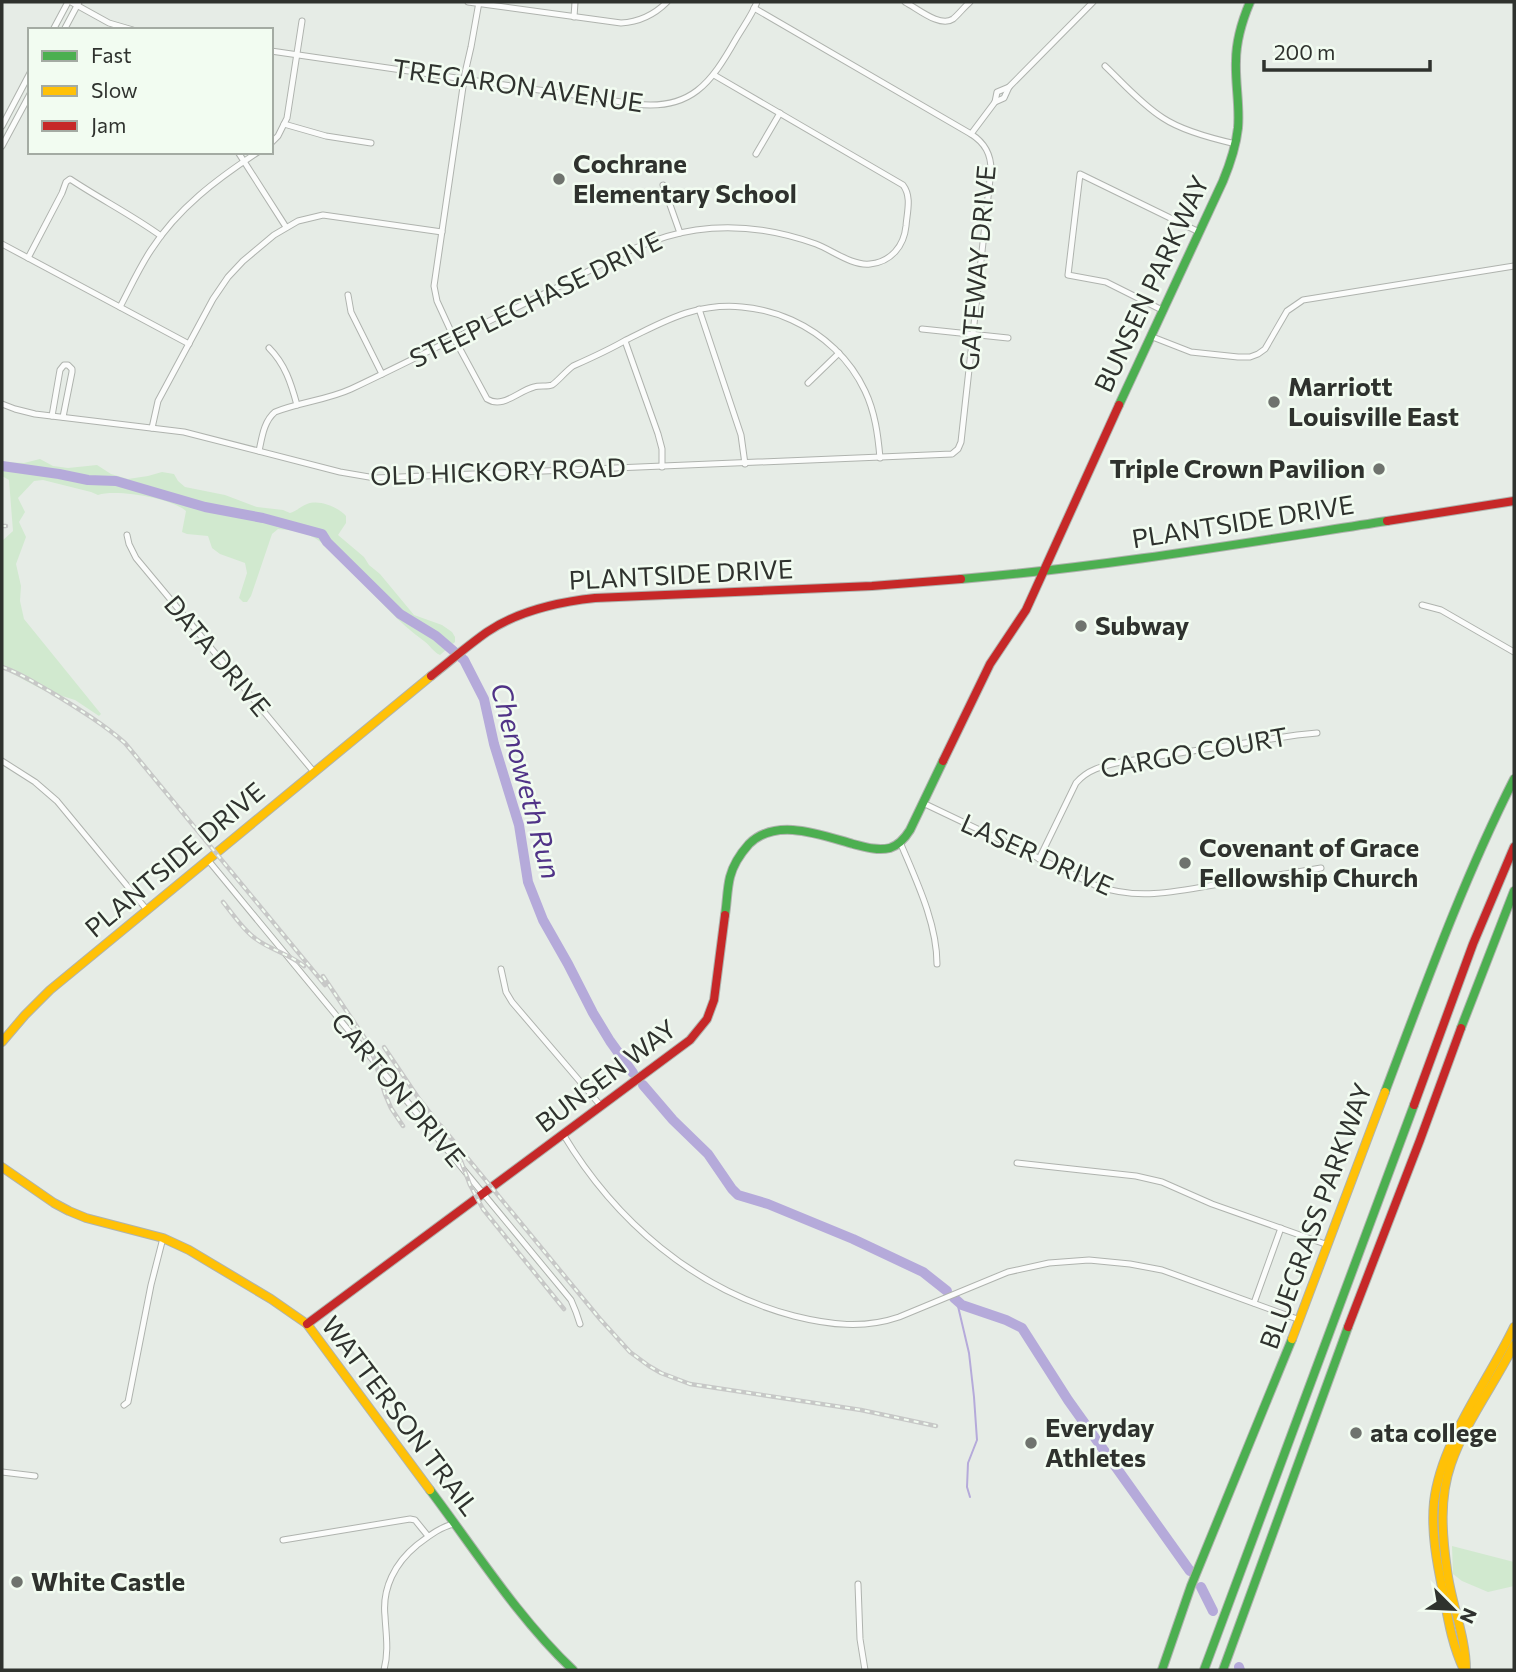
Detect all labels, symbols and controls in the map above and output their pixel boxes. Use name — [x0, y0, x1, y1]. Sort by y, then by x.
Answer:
legend — [28, 28, 273, 154]
scale bar — [1264, 28, 1430, 72]
text: 200 m — [1274, 39, 1335, 64]
text: Fast — [91, 42, 132, 67]
street label: TREGARON AVENUE — [391, 52, 645, 117]
text: Slow — [91, 77, 138, 102]
text: Jam — [91, 112, 126, 137]
place label: Cochrane Elementary School — [573, 147, 797, 208]
street label: GATEWAY DRIVE — [952, 164, 1001, 372]
street label: BUNSEN PARKWAY — [1087, 170, 1214, 397]
marker: Cochrane Elementary School — [551, 171, 567, 187]
street label: STEEPLECHASE DRIVE — [404, 224, 667, 373]
place label: Marriott Louisville East — [1288, 370, 1459, 431]
marker: Marriott Louisville East — [1266, 394, 1282, 410]
street label: OLD HICKORY ROAD — [370, 451, 626, 490]
place label: Triple Crown Pavilion — [1110, 452, 1365, 483]
marker: Triple Crown Pavilion — [1371, 461, 1387, 477]
street label: PLANTSIDE DRIVE — [1129, 488, 1356, 553]
street label: PLANTSIDE DRIVE — [568, 552, 794, 595]
street label: DATA DRIVE — [159, 588, 278, 722]
place label: Subway — [1095, 609, 1189, 640]
marker: Subway — [1073, 618, 1089, 634]
water label: Chenoweth Run — [484, 679, 570, 883]
street label: CARGO COURT — [1098, 720, 1290, 783]
street label: PLANTSIDE DRIVE — [78, 775, 270, 943]
street label: LASER DRIVE — [957, 806, 1118, 901]
place label: Covenant of Grace Fellowship Church — [1199, 831, 1419, 892]
marker: Covenant of Grace Fellowship Church — [1177, 855, 1193, 871]
street label: CARTON DRIVE — [326, 1006, 473, 1172]
street label: BUNSEN WAY — [529, 1012, 681, 1138]
street label: BLUEGRASS PARKWAY — [1252, 1078, 1377, 1353]
street label: WATTERSON TRAIL — [316, 1309, 486, 1521]
place label: Everyday Athletes — [1045, 1411, 1155, 1472]
place label: ata college — [1370, 1416, 1497, 1447]
marker: ata college — [1348, 1425, 1364, 1441]
marker: Everyday Athletes — [1023, 1435, 1039, 1451]
place label: White Castle — [31, 1565, 185, 1596]
marker: White Castle — [9, 1574, 25, 1590]
north arrow — [1418, 1574, 1488, 1644]
text: N — [1456, 1605, 1482, 1627]

